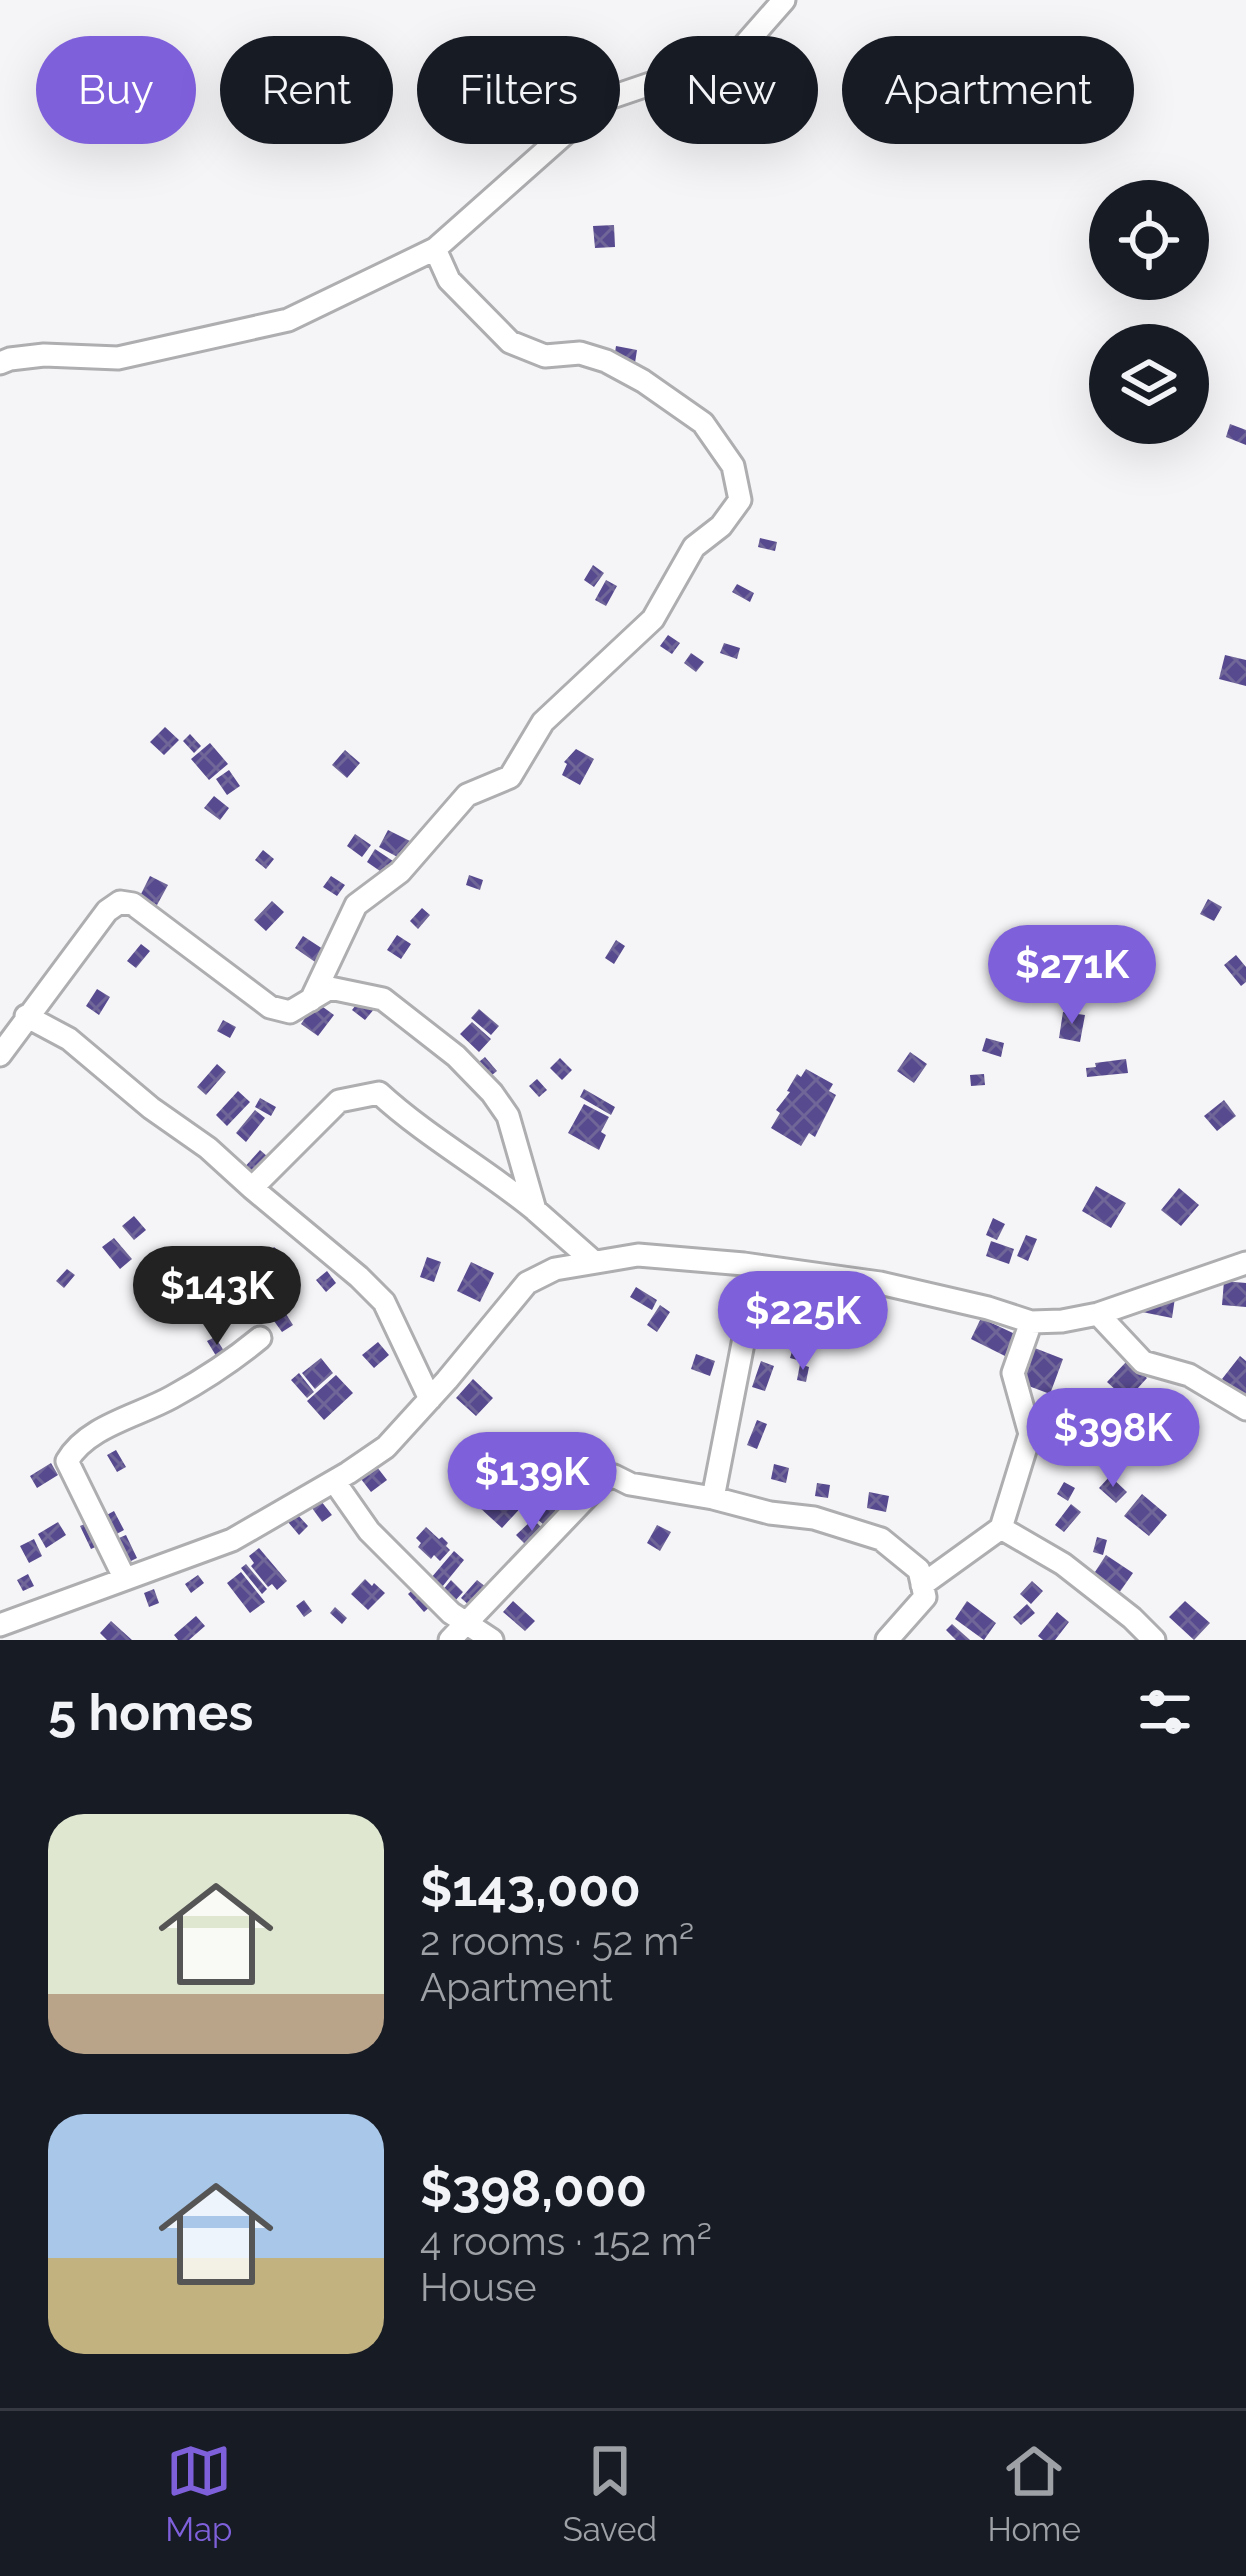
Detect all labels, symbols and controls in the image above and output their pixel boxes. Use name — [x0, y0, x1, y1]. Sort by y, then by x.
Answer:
chip: Buy — [36, 36, 196, 144]
chip: Rent — [220, 36, 393, 144]
chip: Filters — [417, 36, 620, 144]
chip: New — [644, 36, 818, 144]
chip: Apartment — [842, 36, 1134, 144]
map controls — [1089, 180, 1209, 444]
button: locate — [1089, 180, 1209, 300]
button: layers — [1089, 324, 1209, 444]
pin: $271K — [988, 925, 1156, 1027]
text: $271K — [1015, 941, 1129, 987]
pin: $143K — [133, 1246, 301, 1348]
text: $143K — [160, 1262, 274, 1308]
pin: $225K — [719, 1271, 887, 1373]
text: $225K — [745, 1287, 861, 1333]
pin: $398K — [1029, 1388, 1197, 1490]
text: $398K — [1054, 1404, 1172, 1450]
pin: $139K — [448, 1432, 616, 1534]
text: $139K — [475, 1448, 589, 1494]
icon: filters — [1132, 1679, 1198, 1745]
text: 5 homes — [48, 1682, 253, 1742]
text: $143,000 — [420, 1858, 641, 1918]
icon: home — [144, 1862, 288, 2006]
text: 2 rooms · 52 m² — [420, 1918, 694, 1964]
text: Apartment — [420, 1964, 613, 2010]
text: $398,000 — [420, 2158, 647, 2218]
icon: home — [144, 2162, 288, 2306]
text: 4 rooms · 152 m² — [420, 2218, 712, 2264]
text: House — [420, 2264, 537, 2310]
tab: Map — [165, 2438, 232, 2549]
tab: Saved — [563, 2438, 657, 2549]
tab: Home — [987, 2438, 1081, 2549]

